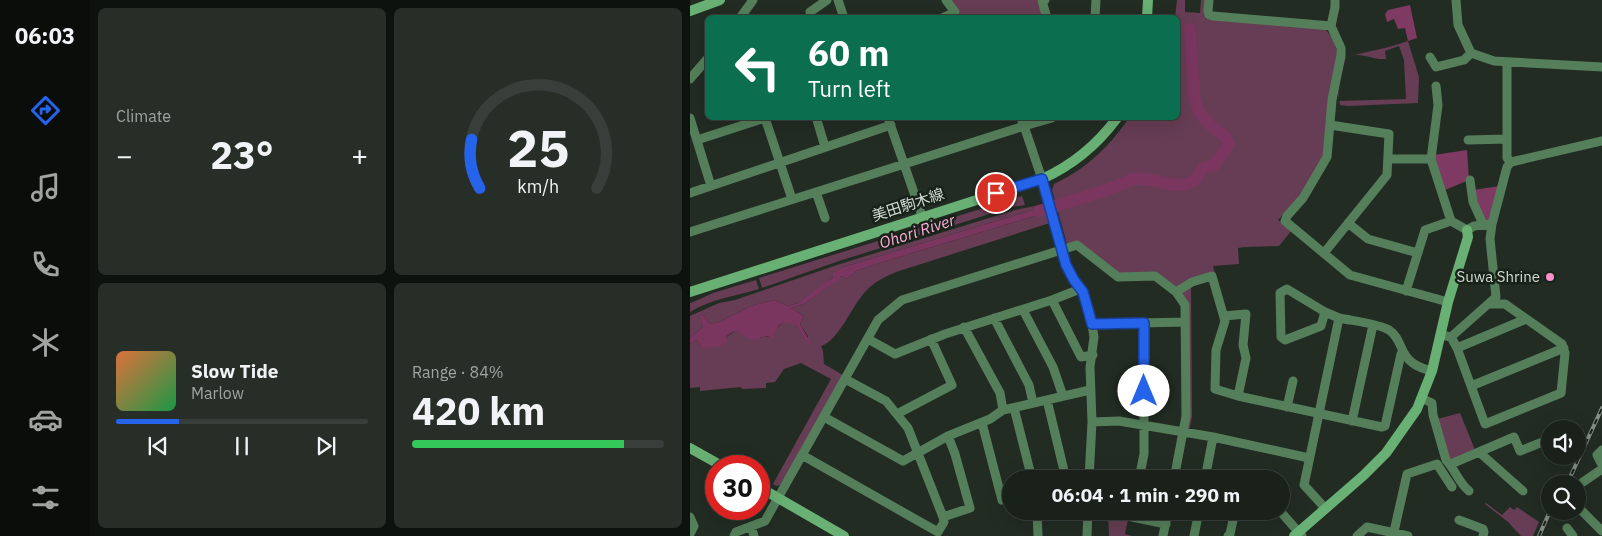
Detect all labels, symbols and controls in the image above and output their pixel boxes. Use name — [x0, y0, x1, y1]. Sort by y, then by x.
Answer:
text: 06:03 — [15, 21, 75, 50]
text: 60 m — [808, 30, 890, 76]
icon: left — [725, 35, 790, 100]
text: Turn left — [808, 74, 891, 103]
icon: directions — [28, 93, 63, 128]
text: Climate — [116, 106, 171, 126]
text: 25 — [507, 114, 569, 181]
text: 23° — [210, 130, 274, 179]
text: − — [116, 137, 133, 174]
text: + — [351, 137, 368, 174]
icon: music — [28, 170, 63, 205]
pin — [975, 172, 1017, 214]
text: km/h — [517, 175, 559, 198]
icon: arrive — [982, 179, 1010, 207]
street label: 美田駒木線 — [869, 184, 946, 225]
water label: Ohori River — [877, 209, 958, 253]
icon: phone — [28, 247, 63, 282]
place label: Suwa Shrine — [1457, 267, 1540, 286]
marker: Suwa Shrine — [1544, 271, 1556, 283]
icon: climate — [28, 325, 63, 360]
text: Slow Tide — [191, 359, 278, 383]
text: Range · 84% — [412, 362, 504, 382]
position arrow — [1117, 364, 1169, 416]
text: Marlow — [191, 383, 244, 403]
text: 420 km — [412, 386, 545, 435]
icon: car — [28, 402, 63, 437]
map controls — [1541, 420, 1586, 520]
button: sound — [1541, 420, 1586, 465]
icon: previous — [144, 432, 172, 460]
icon: pause — [228, 432, 256, 460]
icon: next — [312, 432, 340, 460]
speed limit sign: 30 — [705, 455, 770, 520]
button: search — [1541, 475, 1586, 520]
icon: filters — [28, 480, 63, 515]
text: 06:04 · 1 min · 290 m — [1052, 483, 1240, 507]

